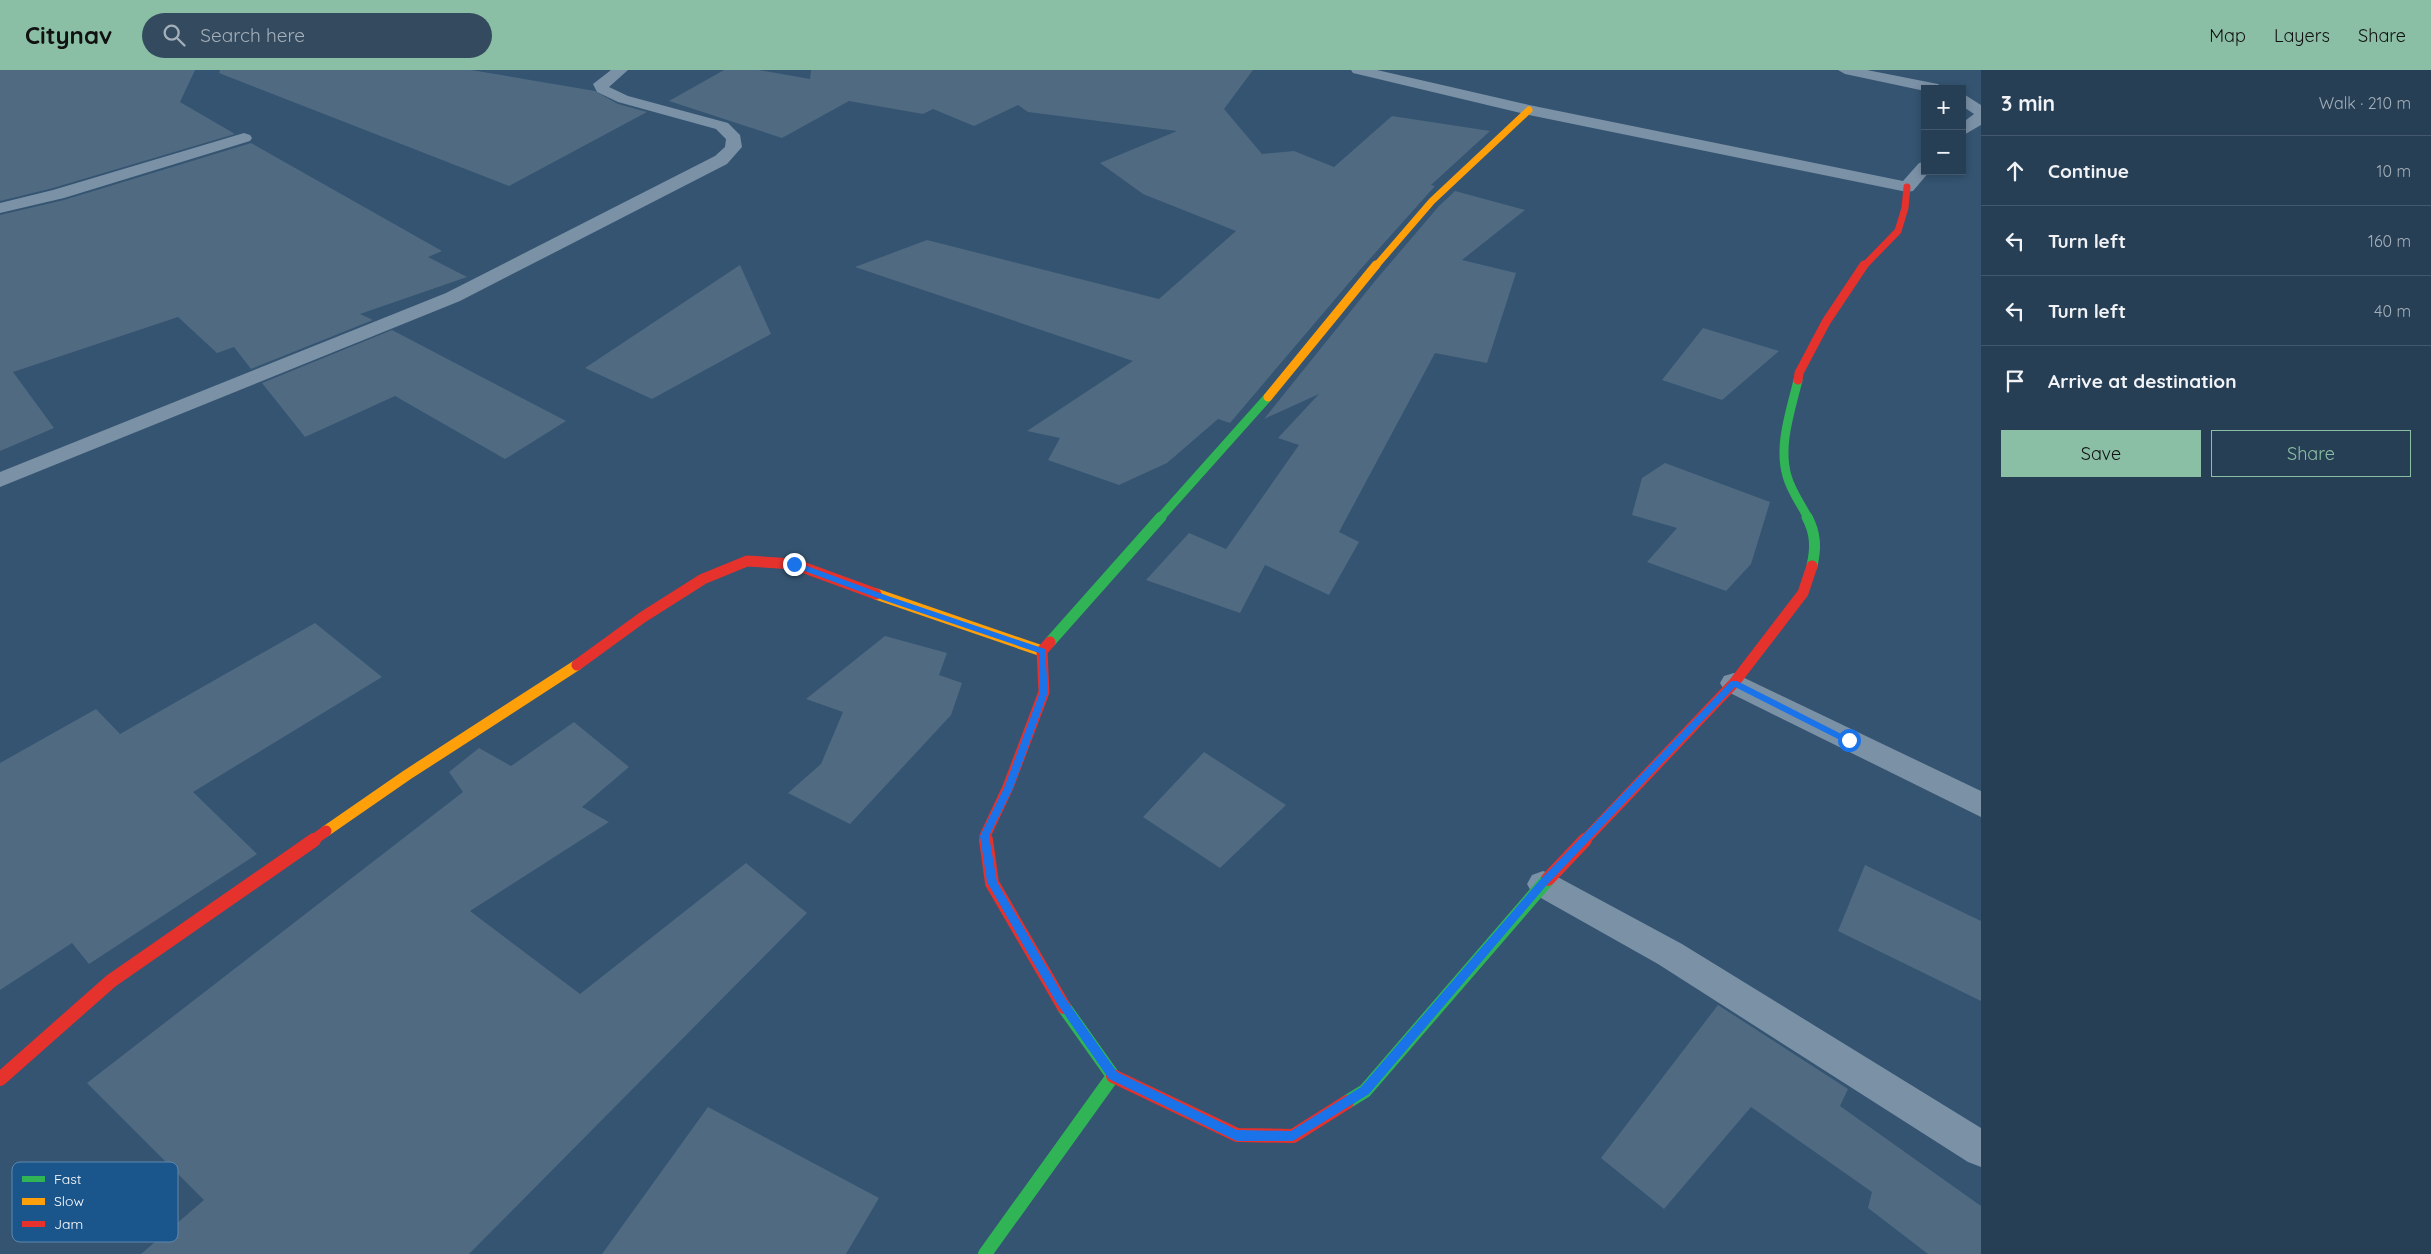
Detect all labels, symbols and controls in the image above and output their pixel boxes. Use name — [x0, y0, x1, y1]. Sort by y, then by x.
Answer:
search box — [142, 13, 492, 58]
text: Citynav — [25, 20, 112, 50]
icon: search — [160, 21, 188, 49]
text: Search here — [200, 23, 305, 47]
text: Map — [2209, 24, 2246, 47]
text: Layers — [2274, 24, 2330, 47]
text: Share — [2358, 24, 2406, 47]
map controls — [1921, 85, 1966, 175]
button: + — [1921, 85, 1966, 130]
text: 3 min — [2001, 90, 2055, 116]
text: Walk · 210 m — [2319, 93, 2411, 113]
button: − — [1921, 130, 1966, 175]
icon: ahead — [2001, 157, 2029, 185]
text: Continue — [2048, 159, 2129, 183]
text: 10 m — [2377, 161, 2411, 181]
icon: left — [2001, 227, 2029, 255]
text: Turn left — [2048, 229, 2126, 253]
text: 160 m — [2368, 231, 2411, 251]
icon: left — [2001, 297, 2029, 325]
text: Turn left — [2048, 299, 2126, 323]
text: 40 m — [2374, 301, 2411, 321]
icon: arrive — [2001, 367, 2029, 395]
text: Arrive at destination — [2048, 369, 2237, 393]
button: Save — [2001, 430, 2201, 477]
button: Share — [2211, 430, 2411, 477]
route end — [783, 553, 806, 576]
route start — [1838, 729, 1861, 752]
legend — [12, 1162, 178, 1242]
text: Fast — [54, 1170, 82, 1188]
text: Slow — [54, 1192, 84, 1210]
text: Jam — [54, 1215, 83, 1233]

